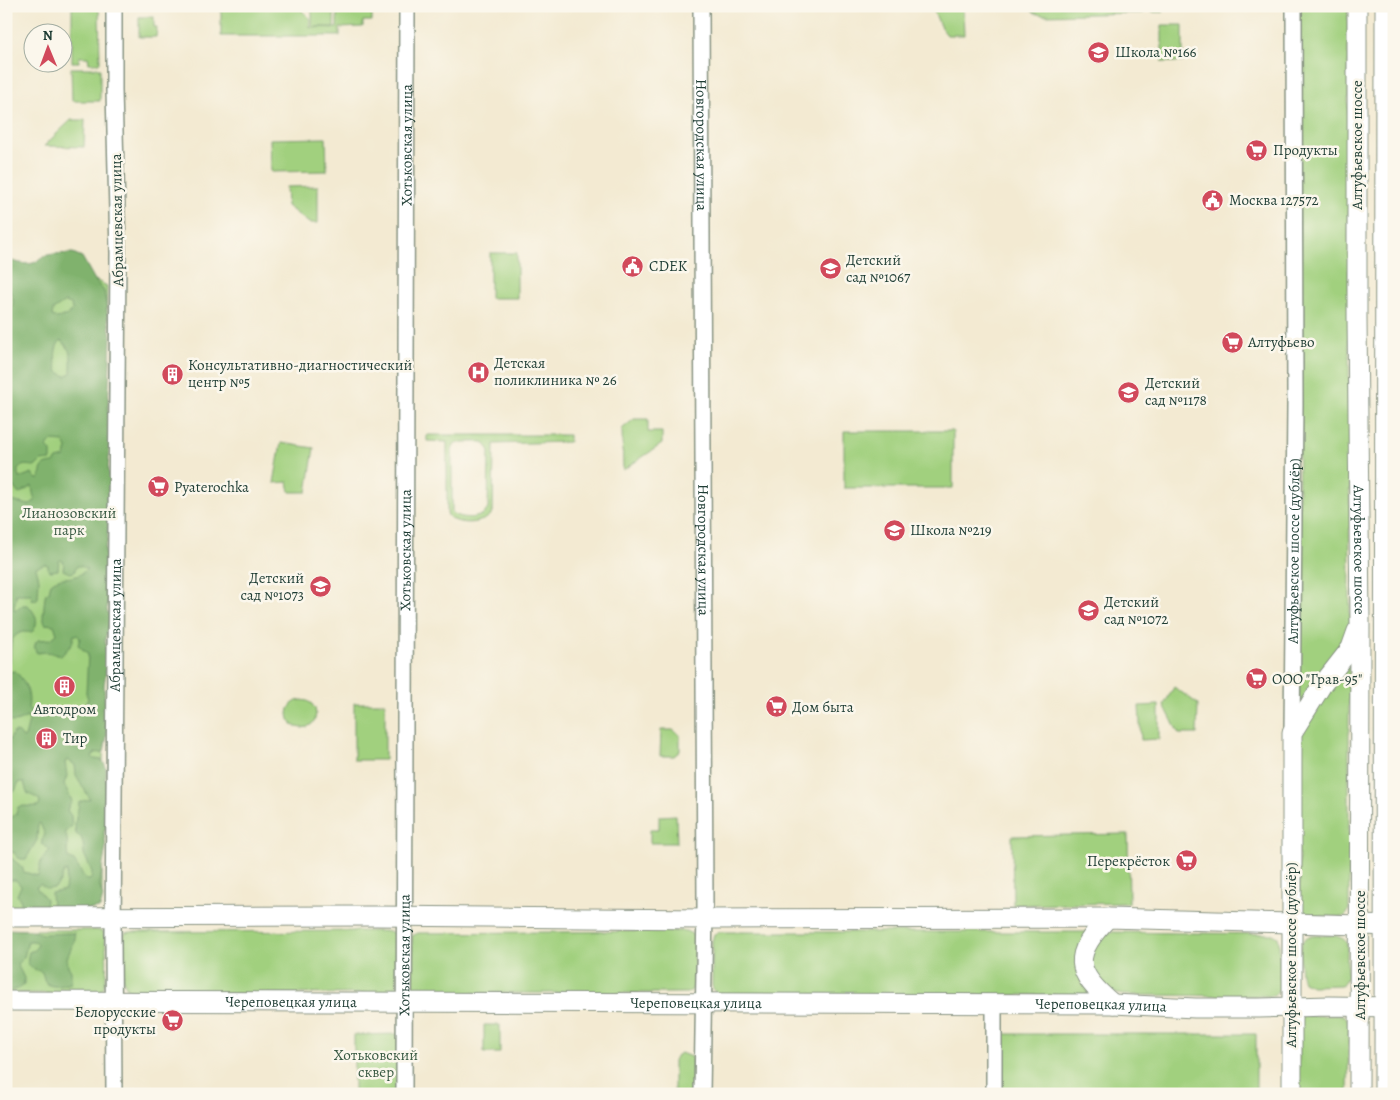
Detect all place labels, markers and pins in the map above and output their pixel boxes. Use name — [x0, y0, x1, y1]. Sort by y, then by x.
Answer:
school or university icon: Школа №166 — [1087, 40, 1111, 64]
place label: Школа №166 — [1115, 42, 1197, 62]
supermarket icon: Продукты — [1245, 138, 1269, 162]
place label: Продукты — [1273, 140, 1338, 160]
public building icon: Москва 127572 — [1201, 188, 1225, 212]
place label: Москва 127572 — [1229, 190, 1319, 210]
place label: Детский сад №1067 — [846, 250, 911, 287]
public building icon: CDEK — [621, 254, 645, 278]
place label: CDEK — [649, 256, 688, 276]
school or university icon: Детский сад №1067 — [818, 257, 842, 281]
supermarket icon: Алтуфьево — [1220, 330, 1244, 354]
place label: Алтуфьево — [1247, 332, 1315, 352]
place label: Детская поликлиника № 26 — [494, 353, 617, 390]
place label: Консультативно-диагностический центр №5 — [188, 355, 413, 392]
hospital icon: Детская поликлиника № 26 — [466, 360, 490, 384]
building icon: Консультативно-диагностический центр №5 — [160, 362, 184, 386]
place label: Детский сад №1178 — [1145, 373, 1207, 410]
school or university icon: Детский сад №1178 — [1117, 380, 1141, 404]
supermarket icon: Pyaterochka — [146, 475, 170, 499]
place label: Pyaterochka — [174, 477, 249, 497]
school or university icon: Школа №219 — [882, 518, 906, 542]
place label: Школа №219 — [910, 520, 992, 540]
place label: Детский сад №1073 — [240, 568, 304, 605]
school or university icon: Детский сад №1073 — [308, 575, 332, 599]
place label: Детский сад №1072 — [1104, 592, 1168, 629]
school or university icon: Детский сад №1072 — [1076, 599, 1100, 623]
supermarket icon: ООО "Грав-95" — [1244, 667, 1268, 691]
place label: ООО "Грав-95" — [1272, 669, 1362, 689]
building icon: Автодром — [53, 674, 77, 698]
supermarket icon: Дом быта — [764, 695, 788, 719]
place label: Дом быта — [792, 697, 854, 717]
place label: Автодром — [33, 699, 96, 719]
building icon: Тир — [35, 726, 59, 750]
place label: Тир — [63, 728, 88, 748]
supermarket icon: Перекрёсток — [1174, 849, 1198, 873]
place label: Перекрёсток — [1087, 851, 1170, 871]
place label: Белорусские продукты — [75, 1002, 156, 1039]
supermarket icon: Белорусские продукты — [160, 1009, 184, 1033]

